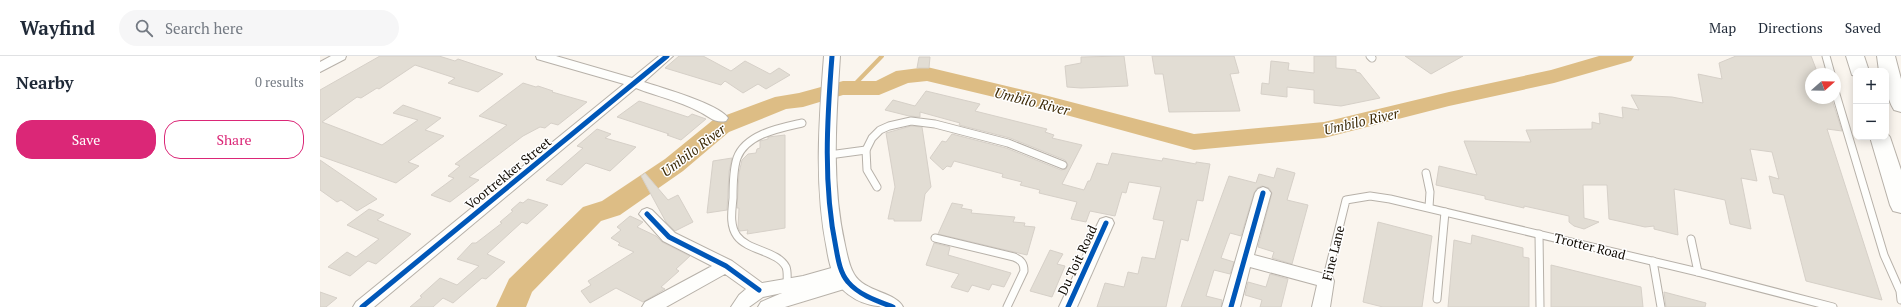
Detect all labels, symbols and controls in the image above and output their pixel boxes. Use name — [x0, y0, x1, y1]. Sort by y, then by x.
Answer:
search box — [119, 10, 399, 46]
text: Wayfind — [20, 15, 95, 40]
icon: search — [133, 17, 155, 39]
text: Search here — [165, 18, 243, 38]
text: Map — [1709, 18, 1736, 37]
text: Directions — [1758, 18, 1823, 37]
text: Saved — [1845, 18, 1881, 37]
north arrow — [1805, 68, 1841, 104]
map controls — [1853, 68, 1889, 140]
button: + — [1853, 68, 1889, 104]
text: Nearby — [16, 71, 74, 94]
text: 0 results — [255, 73, 304, 91]
water label: Umbilo River — [993, 83, 1072, 120]
water label: Umbilo River — [1322, 103, 1401, 139]
button: − — [1853, 104, 1889, 140]
water label: Umbilo River — [657, 119, 730, 181]
button: Save — [16, 120, 156, 159]
button: Share — [164, 120, 304, 159]
street label: Voortrekker Street — [461, 133, 555, 213]
street label: Du Toit Road — [1053, 222, 1101, 298]
street label: Fine Lane — [1317, 223, 1349, 283]
street label: Trotter Road — [1552, 228, 1628, 264]

